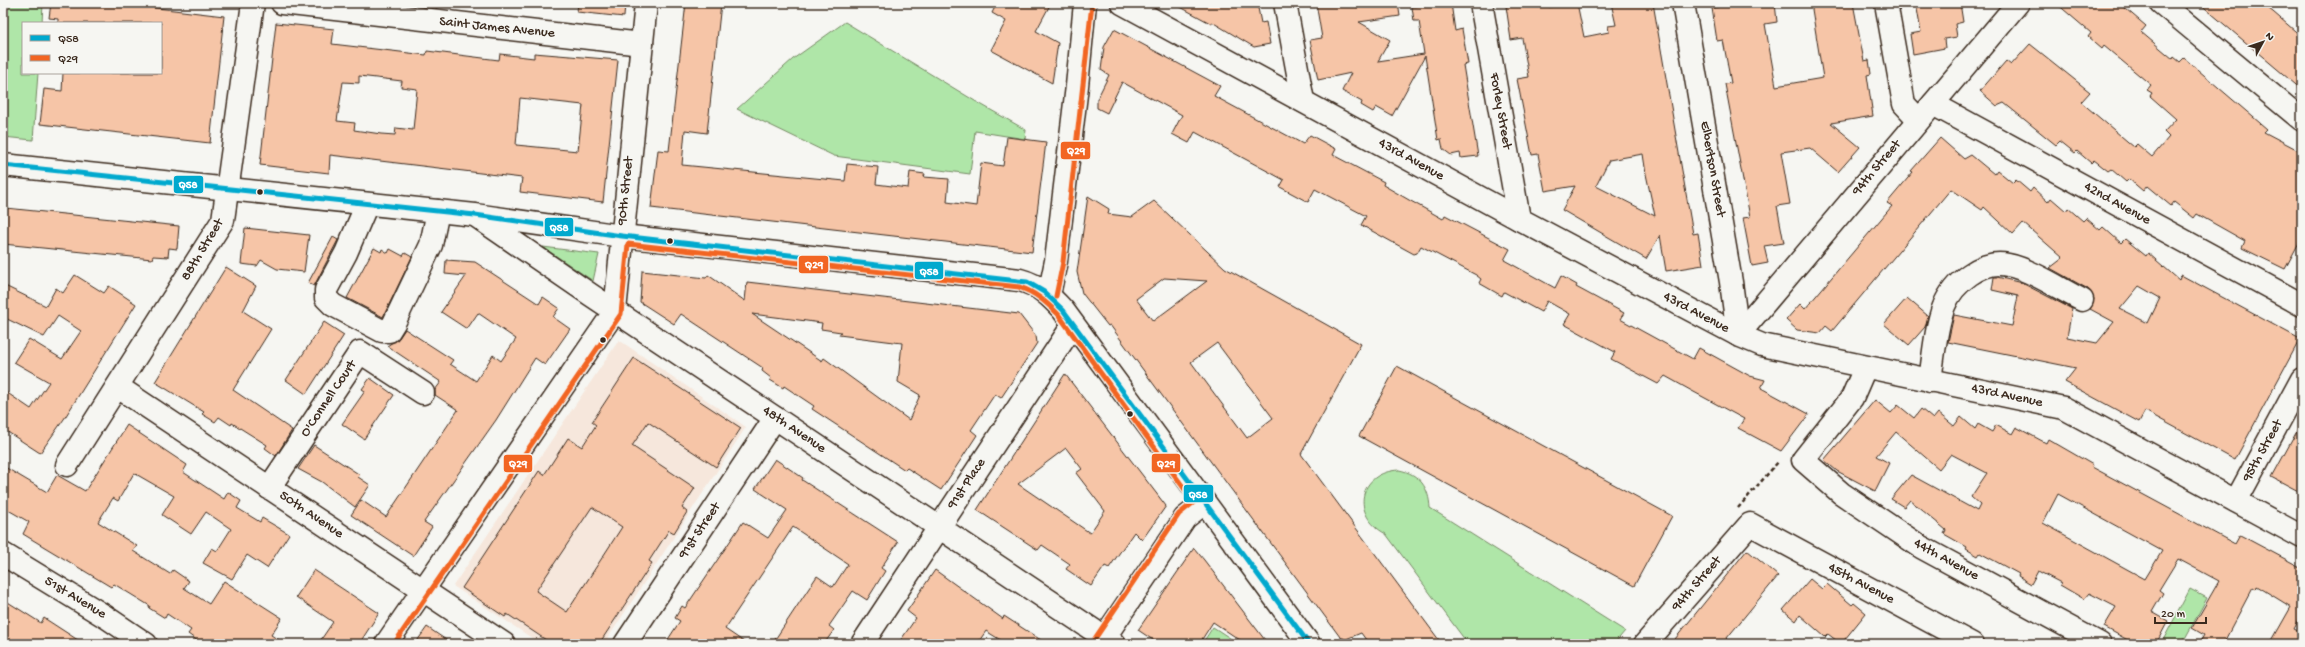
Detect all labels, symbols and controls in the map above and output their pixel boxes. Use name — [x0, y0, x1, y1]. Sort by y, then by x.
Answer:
street label: Saint James Avenue — [438, 13, 556, 43]
legend — [22, 22, 162, 74]
north arrow — [2243, 22, 2283, 62]
text: N — [2262, 30, 2276, 43]
text: Q58 — [58, 33, 79, 47]
text: Q29 — [58, 53, 78, 67]
street label: Forley Street — [1485, 71, 1515, 152]
street label: Elbertson Street — [1695, 120, 1729, 219]
street label: 43rd Avenue — [1375, 135, 1447, 185]
street label: 94th Street — [1848, 136, 1906, 200]
line badge: Q29 — [1060, 141, 1091, 160]
text: Q29 — [1067, 146, 1086, 158]
street label: 90th Street — [614, 155, 638, 227]
line badge: Q58 — [173, 175, 204, 194]
street label: 42nd Avenue — [2081, 179, 2154, 230]
text: Q58 — [178, 180, 198, 192]
unlabelled marker — [255, 187, 265, 197]
street label: 88th Street — [178, 215, 229, 284]
line badge: Q58 — [544, 217, 574, 237]
text: Q58 — [549, 223, 569, 235]
unlabelled marker — [665, 236, 675, 246]
line badge: Q29 — [798, 255, 829, 274]
text: Q29 — [805, 260, 824, 272]
line badge: Q58 — [914, 261, 944, 280]
text: Q58 — [919, 267, 939, 279]
street label: 43rd Avenue — [1660, 288, 1733, 338]
unlabelled marker — [598, 335, 608, 345]
street label: O'Connell Court — [297, 356, 362, 441]
street label: 43rd Avenue — [1970, 380, 2045, 412]
street label: 48th Avenue — [759, 403, 830, 458]
unlabelled marker — [1125, 409, 1135, 419]
street label: 95th Street — [2239, 416, 2288, 486]
line badge: Q29 — [1151, 453, 1181, 473]
line badge: Q29 — [503, 454, 533, 473]
street label: 91st Place — [943, 455, 991, 513]
text: Q29 — [509, 459, 528, 471]
text: Q29 — [1157, 459, 1176, 471]
line badge: Q58 — [1183, 484, 1214, 503]
street label: 50th Avenue — [276, 487, 347, 543]
text: Q58 — [1188, 490, 1208, 502]
street label: 91st Street — [674, 499, 726, 563]
street label: 44th Avenue — [1910, 535, 1982, 585]
street label: 94th Street — [1668, 552, 1726, 616]
street label: 45th Avenue — [1825, 559, 1898, 609]
street label: 51st Avenue — [41, 573, 110, 624]
scale bar — [2155, 599, 2206, 625]
text: 20 m — [2161, 608, 2186, 622]

